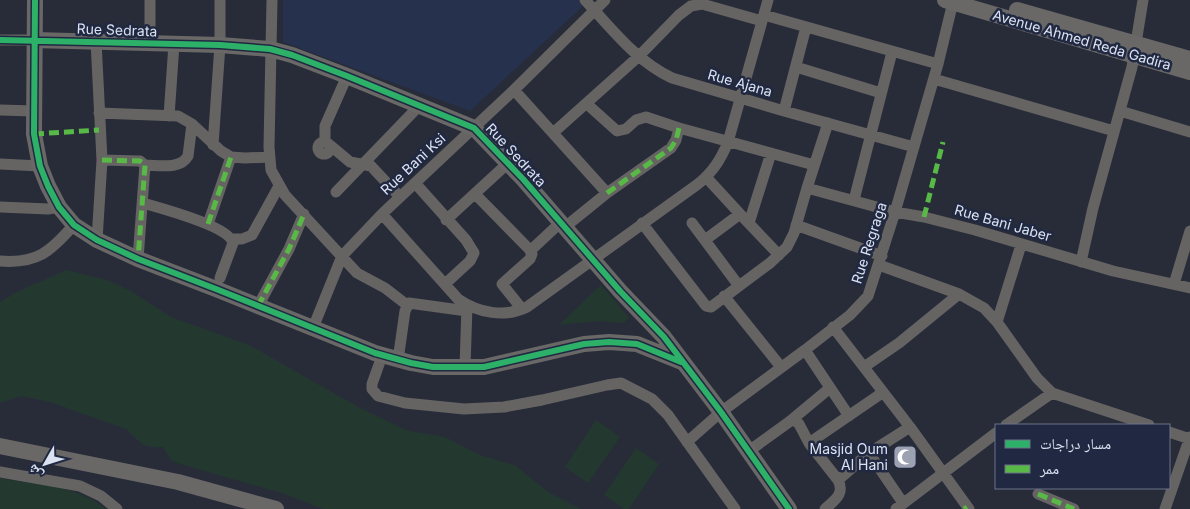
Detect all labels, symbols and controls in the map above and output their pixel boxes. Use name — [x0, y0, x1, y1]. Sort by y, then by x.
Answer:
street label: Avenue Ahmed Reda Gadira — [991, 6, 1173, 73]
street label: Rue Sedrata — [76, 20, 158, 39]
street label: Rue Ajana — [706, 65, 774, 100]
street label: Rue Sedrata — [483, 119, 550, 190]
street label: Rue Bani Ksi — [377, 129, 449, 198]
street label: Rue Regraga — [847, 200, 890, 286]
street label: Rue Bani Jaber — [953, 201, 1053, 244]
legend — [995, 424, 1170, 489]
text: مسار دراجات — [1040, 434, 1111, 453]
north arrow — [20, 439, 70, 489]
place label: Masjid Oum Al Hani — [810, 440, 888, 473]
mosque icon: Masjid Oum Al Hani — [892, 444, 918, 470]
text: ممر — [1039, 459, 1059, 478]
text: ش — [23, 461, 47, 484]

